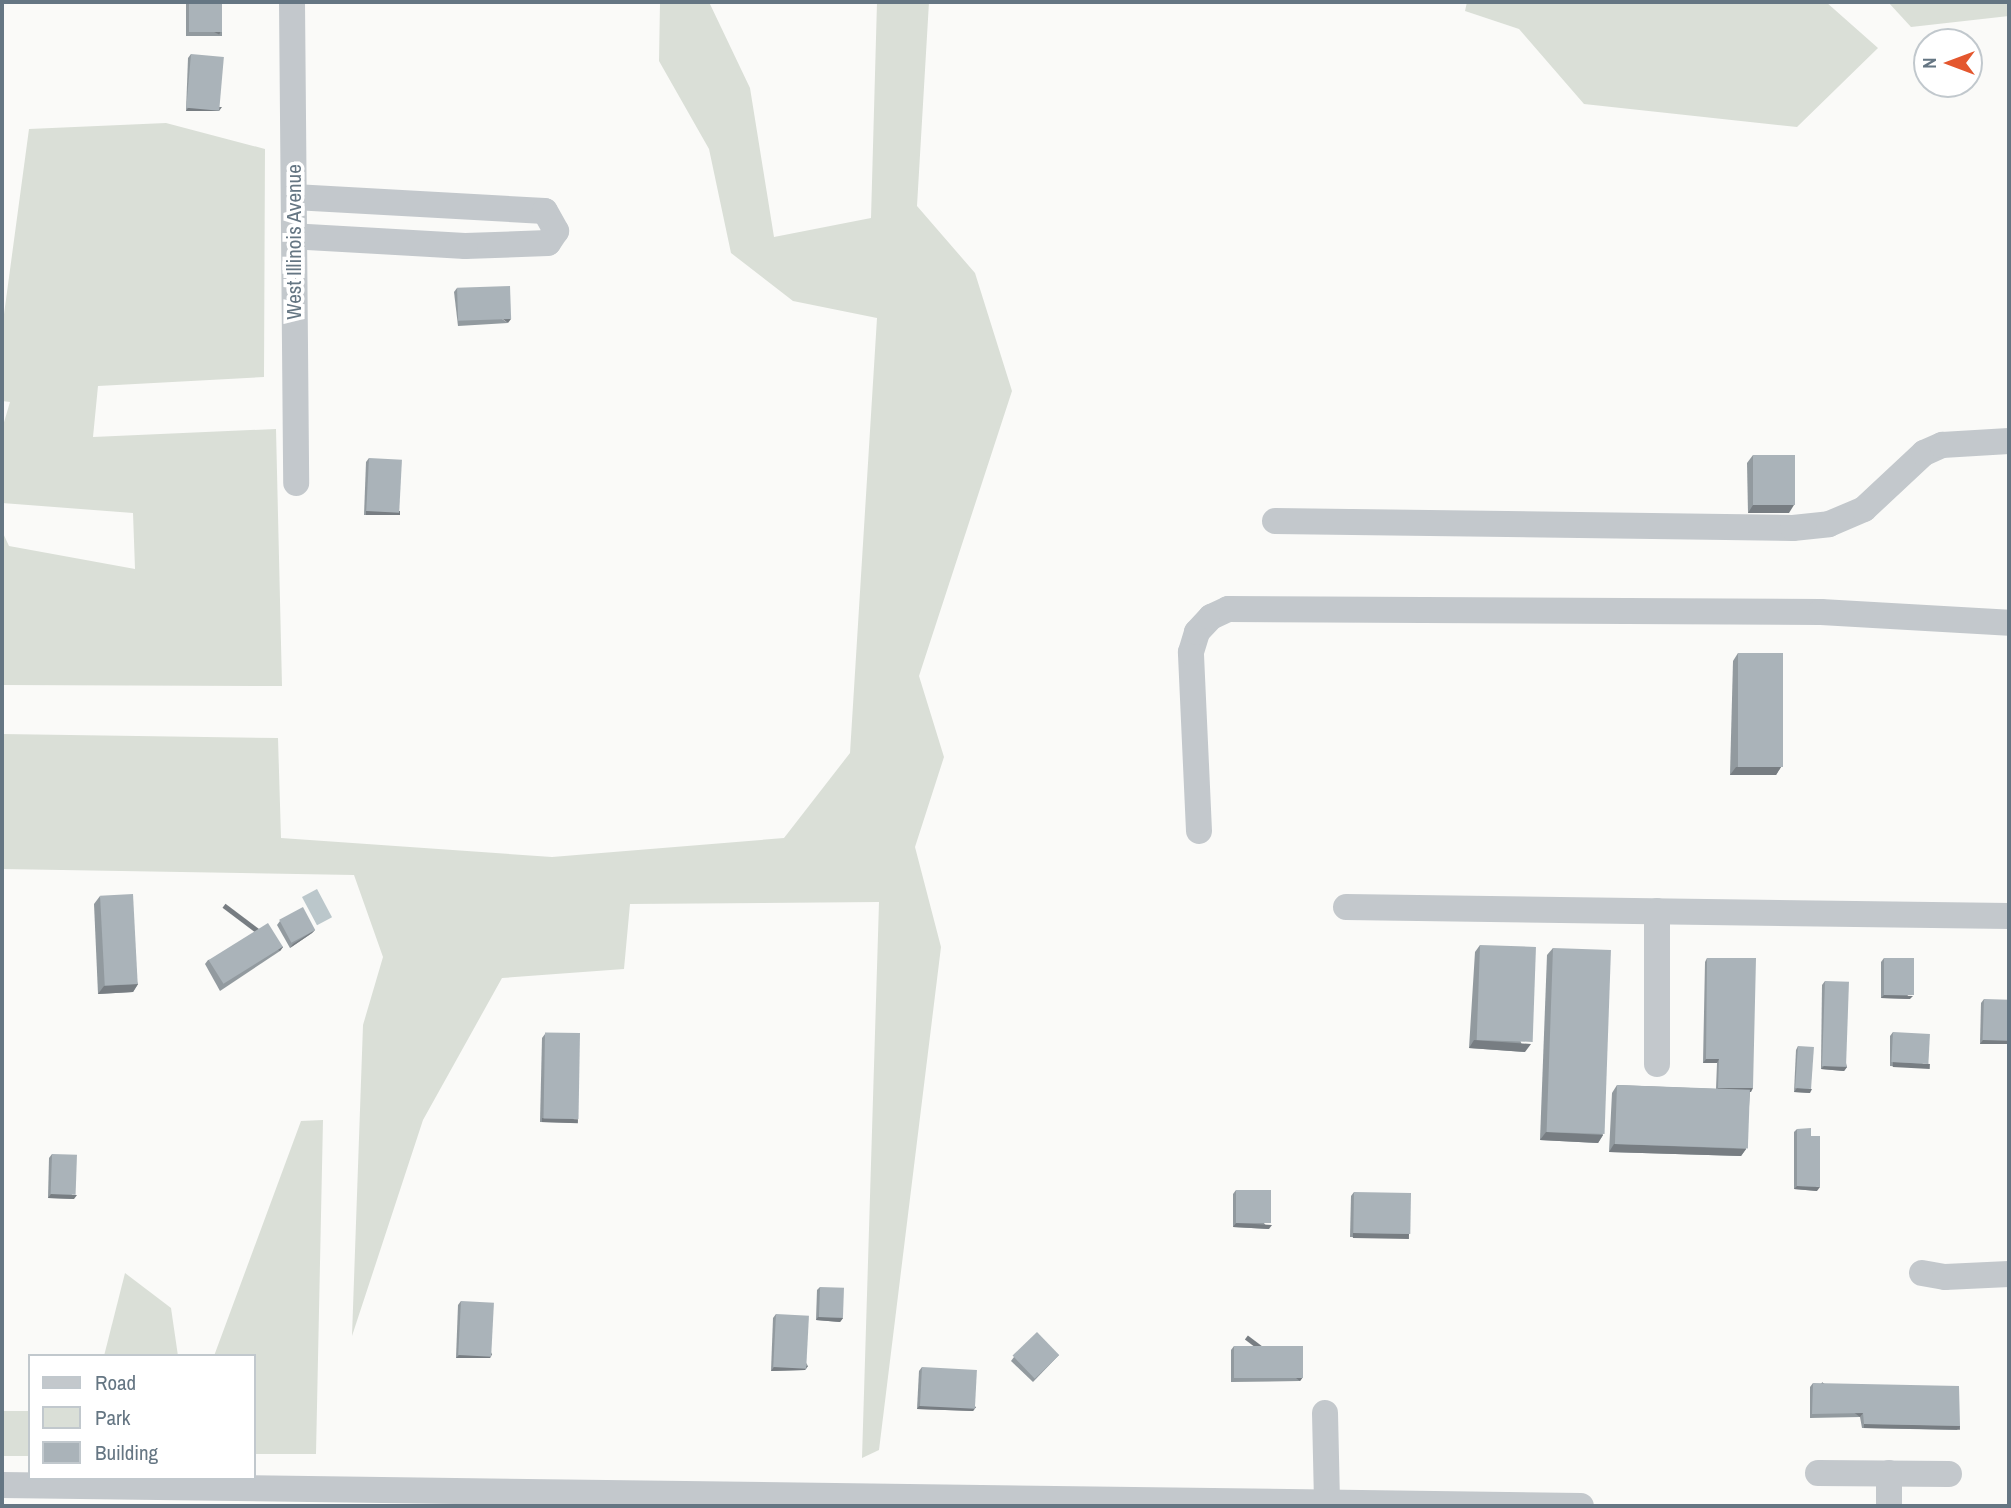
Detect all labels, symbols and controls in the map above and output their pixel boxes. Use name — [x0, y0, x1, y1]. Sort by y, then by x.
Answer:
north arrow — [1913, 28, 1983, 98]
text: N — [1916, 57, 1942, 69]
street label: West Illinois Avenue — [281, 164, 307, 320]
legend — [28, 1354, 256, 1480]
text: Road — [95, 1368, 136, 1397]
text: Park — [95, 1403, 130, 1432]
text: Building — [95, 1438, 158, 1467]

